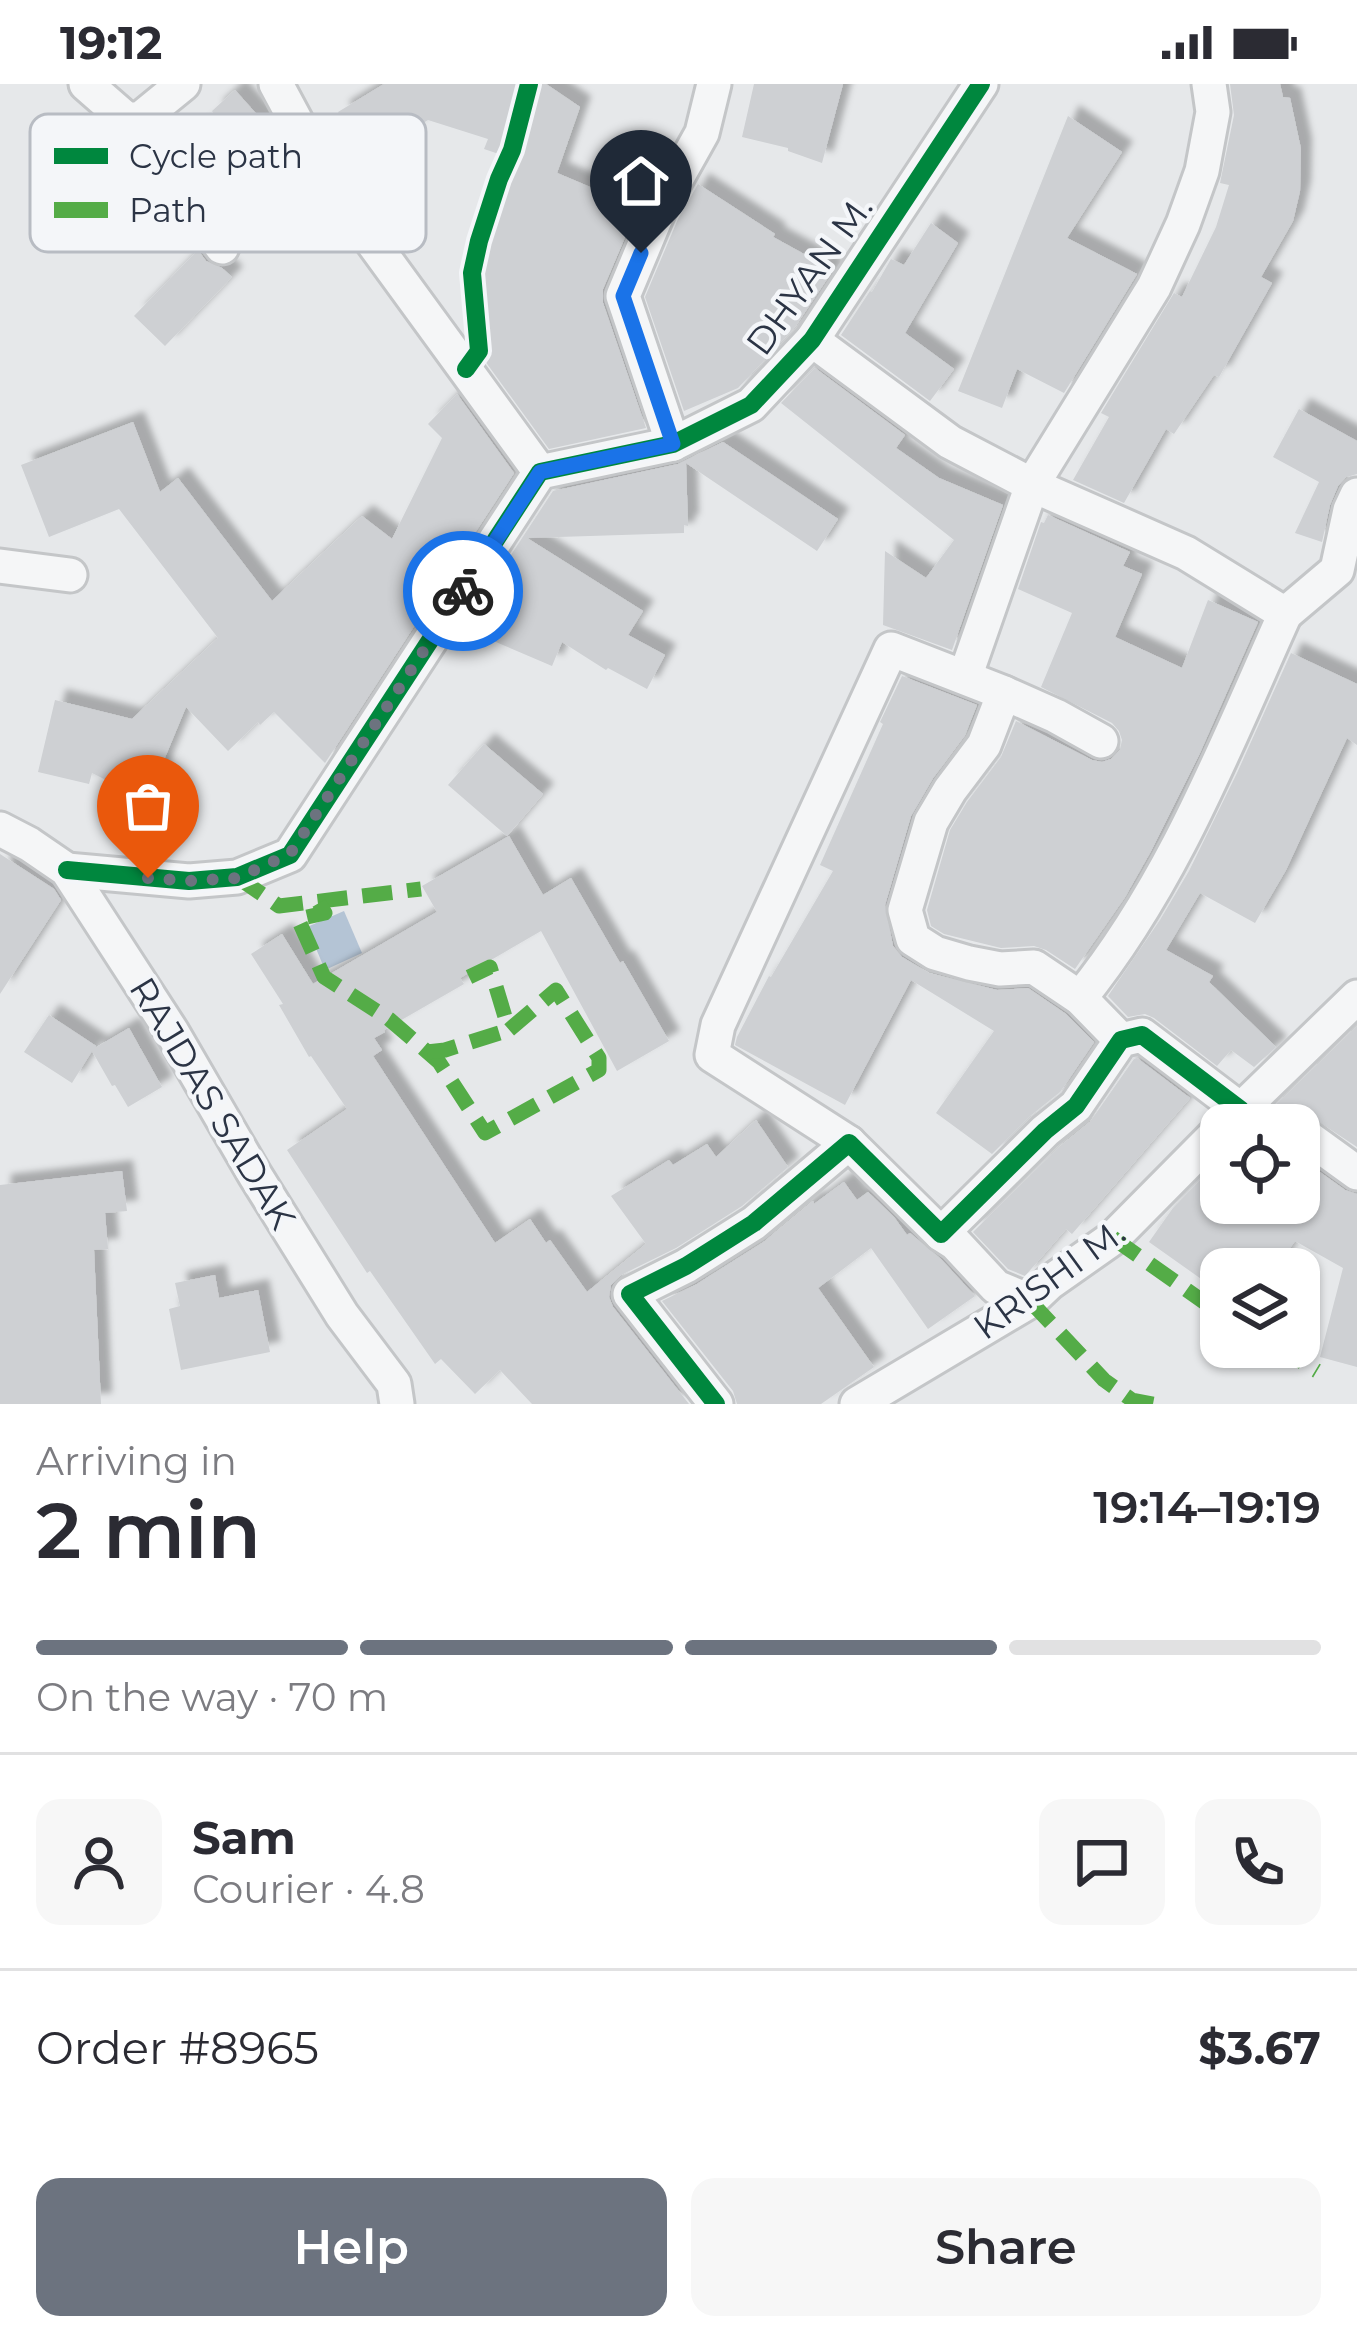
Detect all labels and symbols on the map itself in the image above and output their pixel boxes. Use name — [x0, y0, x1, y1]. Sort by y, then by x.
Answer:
legend — [30, 114, 426, 252]
pin — [590, 130, 692, 253]
text: Cycle path — [129, 136, 303, 176]
street label: DHYAN M. — [736, 187, 882, 363]
text: Path — [129, 190, 207, 230]
courier — [403, 531, 523, 651]
pin — [97, 755, 199, 878]
street label: RAJDAS SADAK — [121, 969, 306, 1237]
street label: KRISHI M. — [965, 1209, 1133, 1349]

